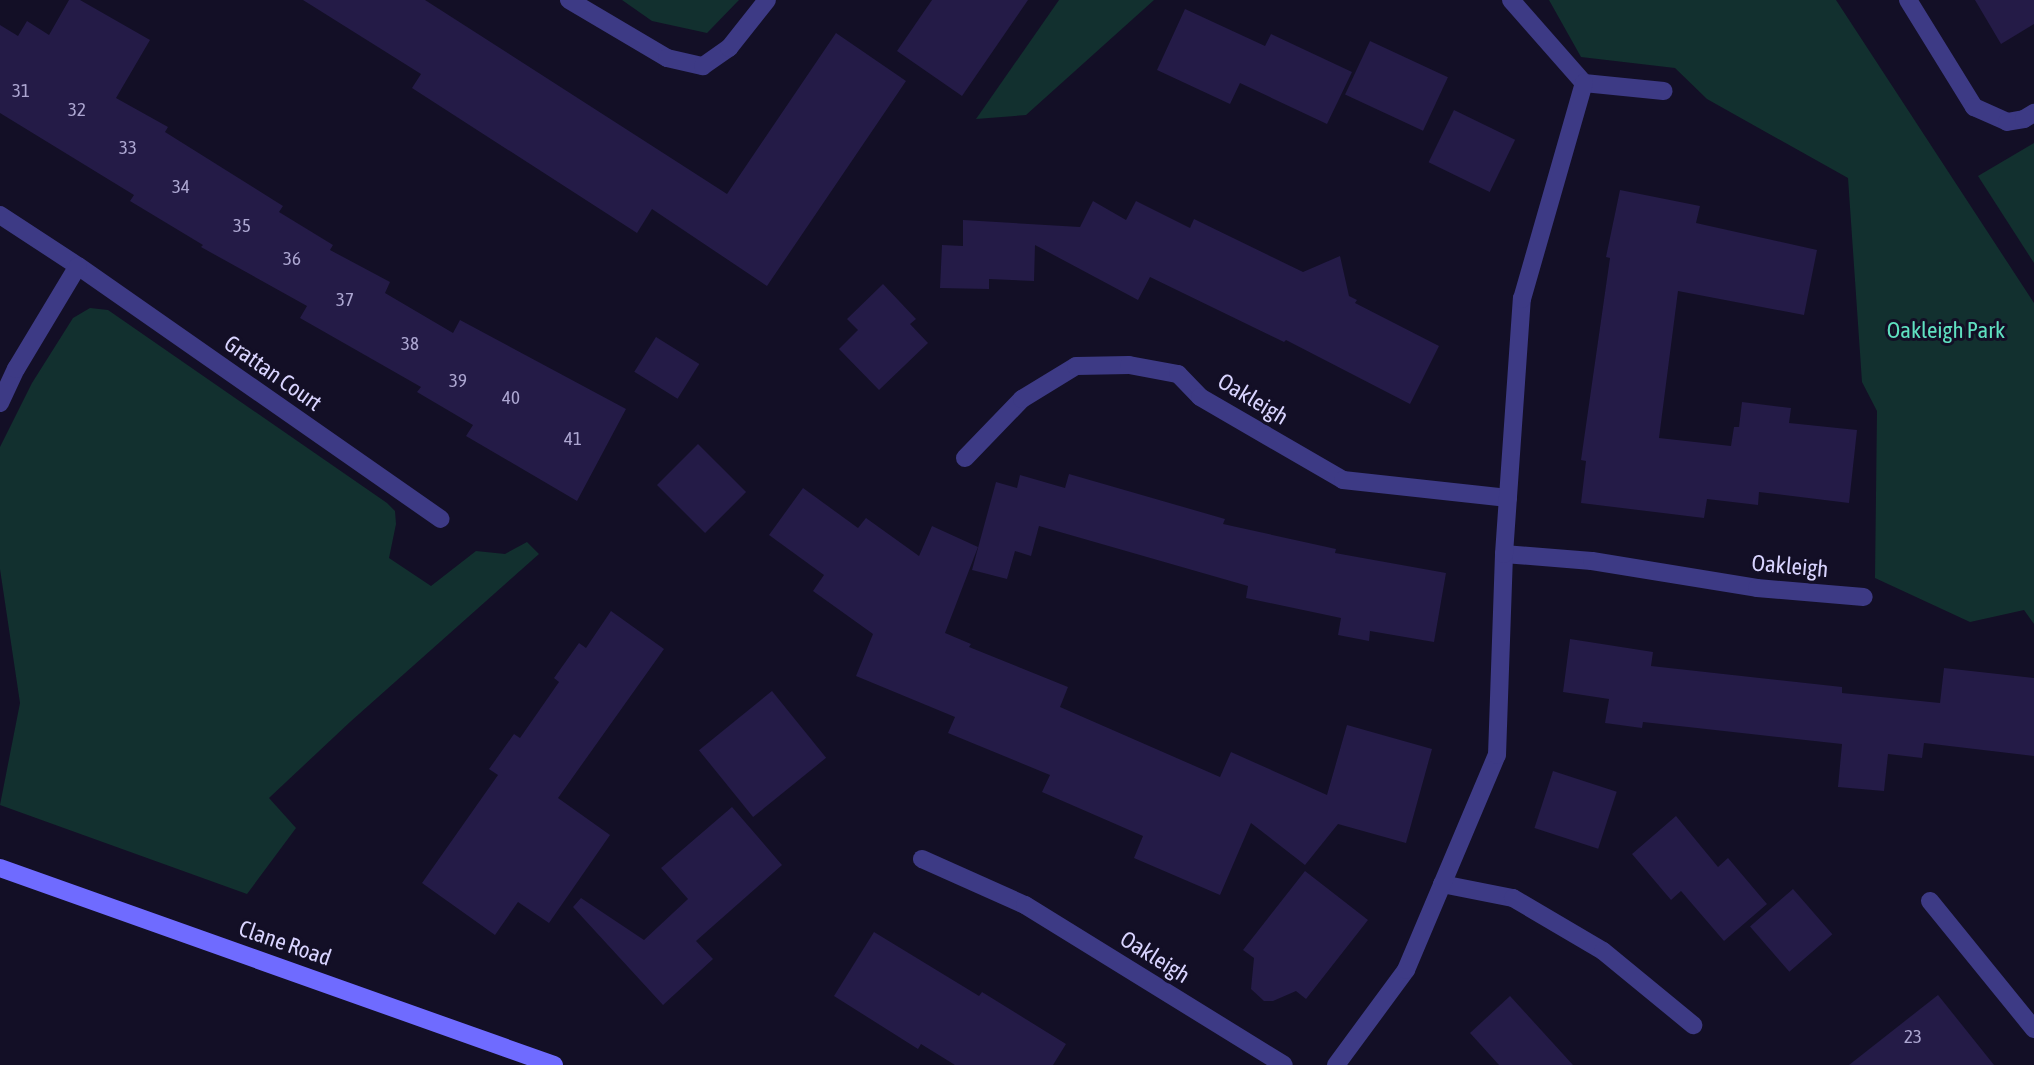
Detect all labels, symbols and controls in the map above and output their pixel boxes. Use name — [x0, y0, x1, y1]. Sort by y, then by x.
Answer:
house number: 31 — [12, 80, 30, 102]
house number: 32 — [68, 99, 86, 121]
house number: 33 — [119, 137, 137, 159]
house number: 34 — [172, 176, 190, 198]
house number: 35 — [233, 215, 251, 237]
house number: 36 — [283, 248, 301, 270]
house number: 37 — [336, 289, 354, 311]
park label: Oakleigh Park — [1887, 316, 2005, 344]
street label: Grattan Court — [219, 329, 327, 417]
house number: 38 — [401, 333, 419, 355]
street label: Oakleigh — [1213, 367, 1293, 431]
house number: 39 — [449, 370, 467, 392]
house number: 40 — [502, 387, 520, 409]
house number: 41 — [564, 428, 582, 450]
street label: Oakleigh — [1750, 549, 1830, 583]
street label: Clane Road — [235, 914, 335, 972]
street label: Oakleigh — [1115, 925, 1195, 989]
house number: 23 — [1904, 1026, 1922, 1048]

